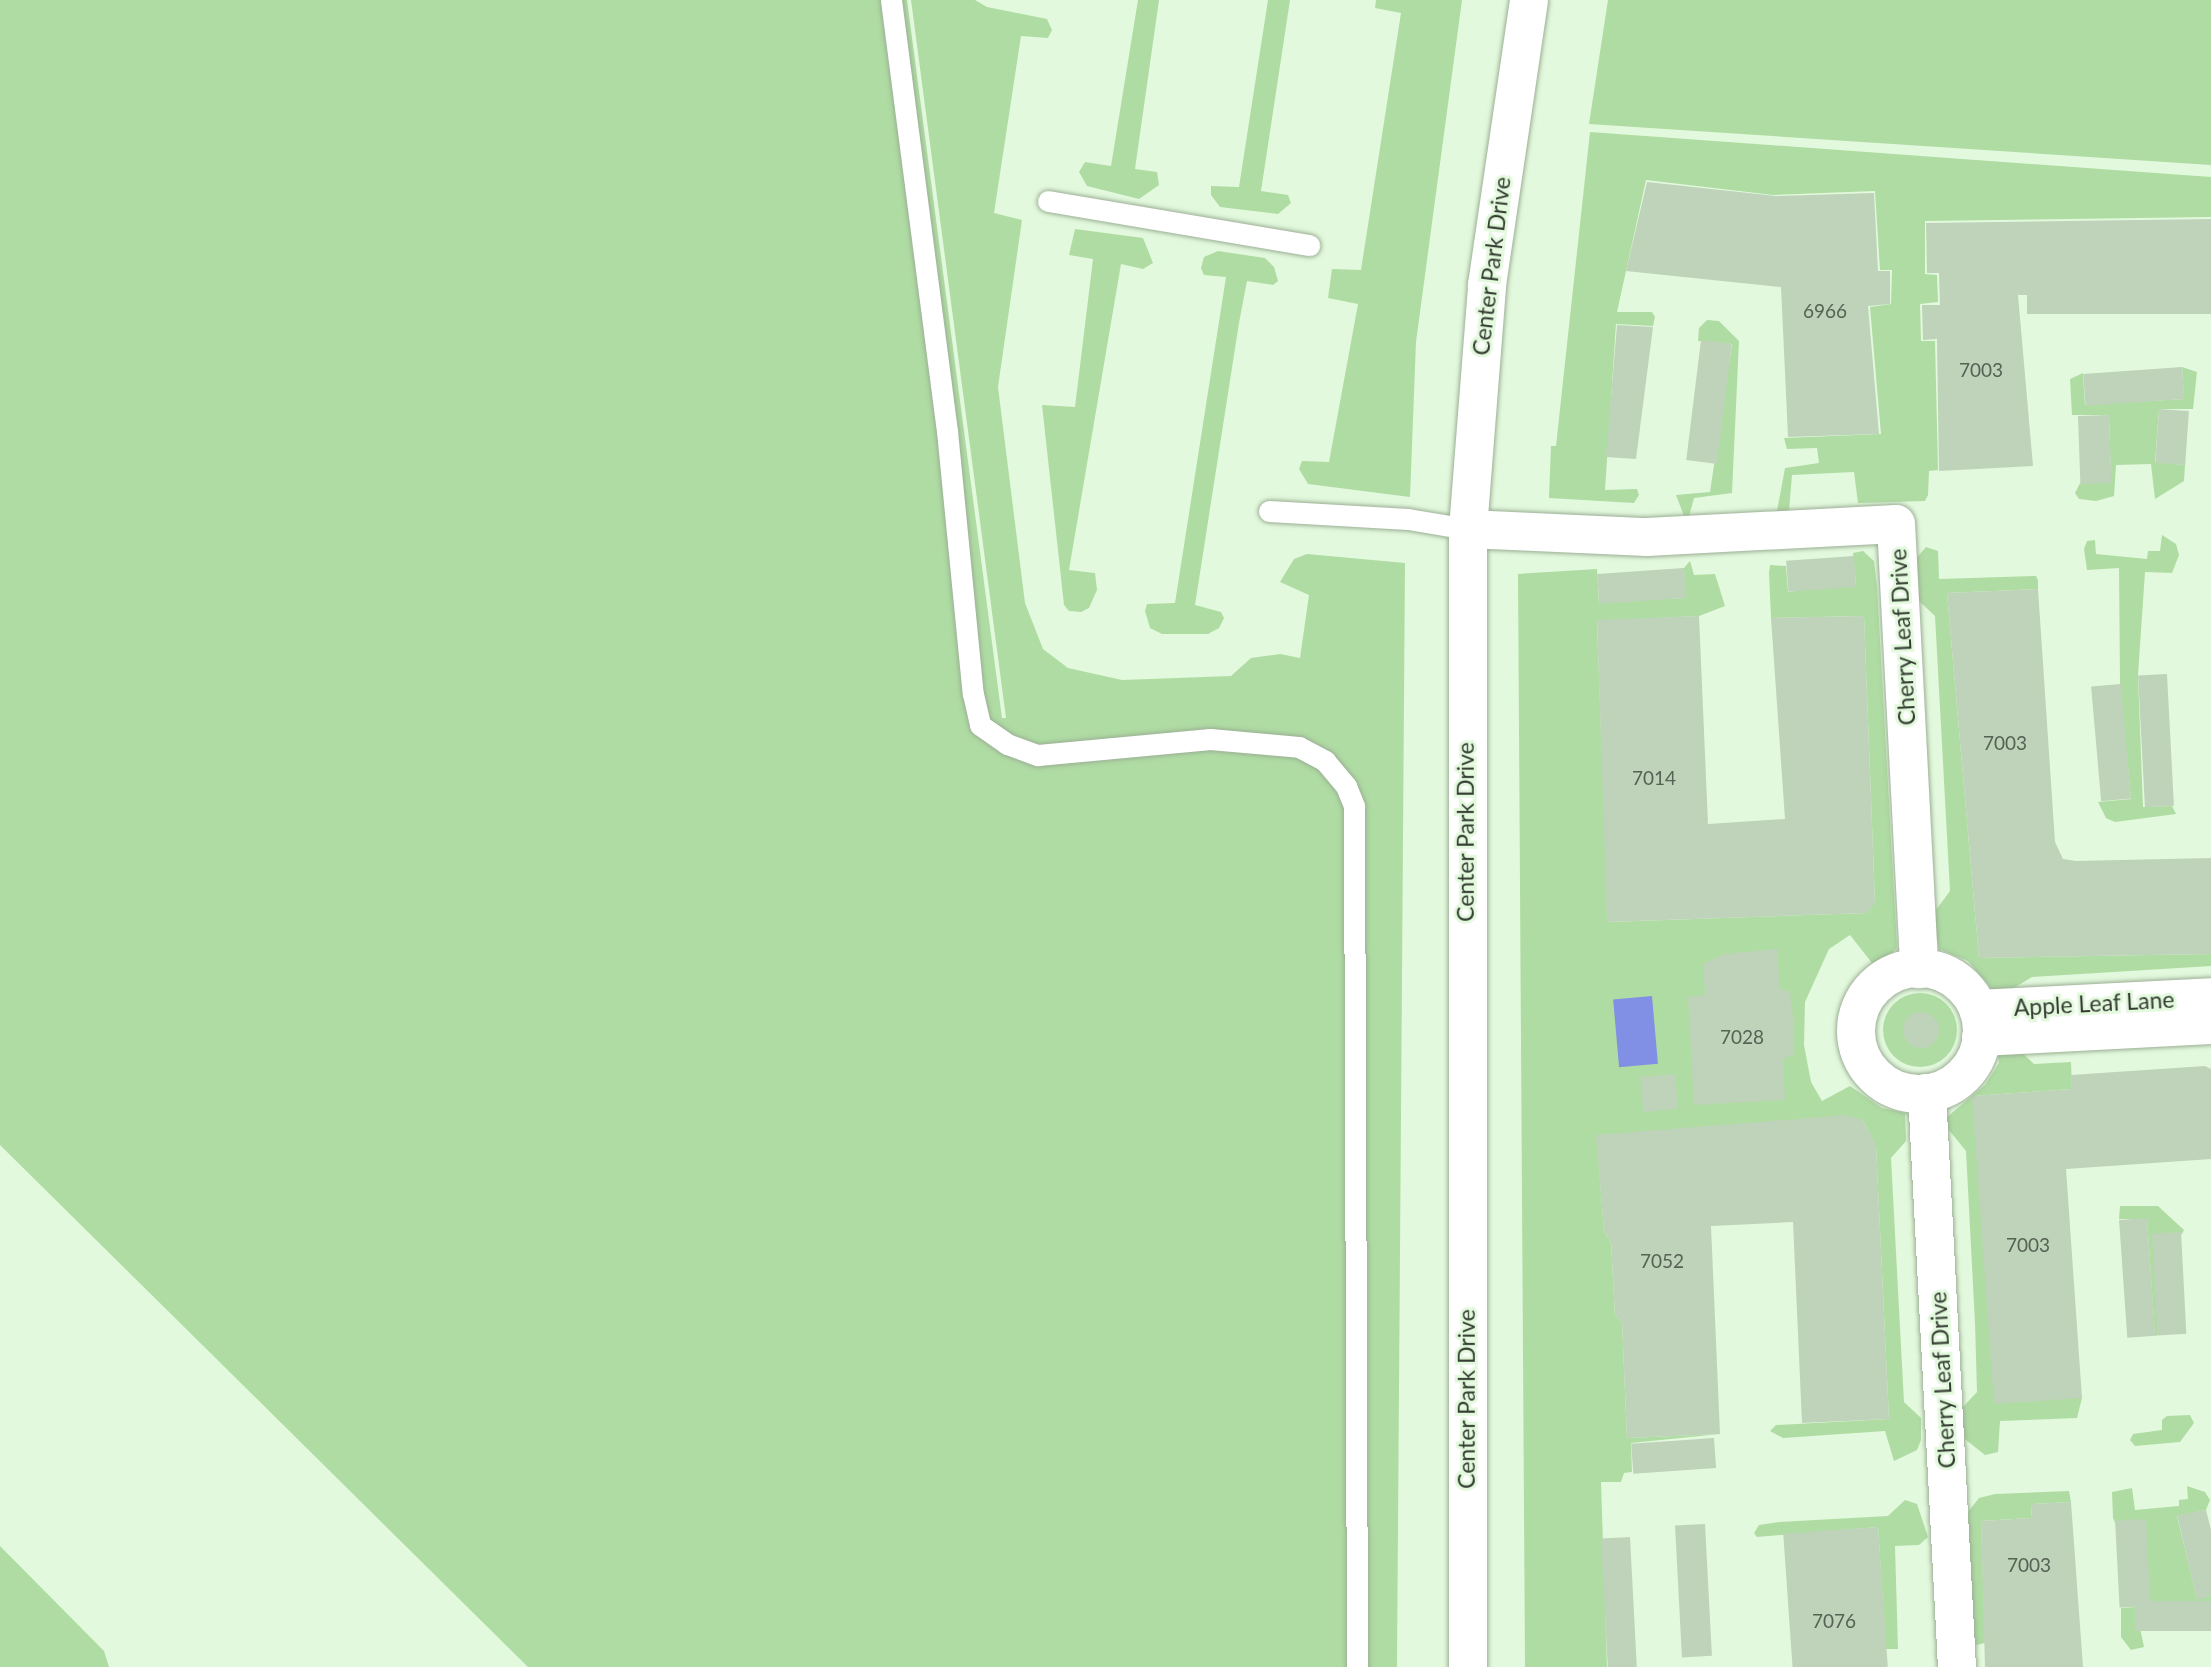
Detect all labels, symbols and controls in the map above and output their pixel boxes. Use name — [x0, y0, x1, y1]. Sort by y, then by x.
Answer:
street label: Center Park Drive — [1466, 175, 1516, 357]
house number: 6966 — [1803, 300, 1847, 322]
house number: 7003 — [1959, 359, 2003, 381]
street label: Cherry Leaf Drive — [1884, 547, 1920, 727]
house number: 7003 — [1983, 732, 2027, 754]
street label: Center Park Drive — [1451, 742, 1479, 922]
house number: 7014 — [1632, 767, 1676, 789]
street label: Apple Leaf Lane — [2013, 985, 2175, 1021]
house number: 7028 — [1720, 1026, 1764, 1048]
house number: 7003 — [2006, 1234, 2050, 1256]
house number: 7052 — [1640, 1250, 1684, 1272]
street label: Cherry Leaf Drive — [1924, 1290, 1960, 1470]
street label: Center Park Drive — [1452, 1309, 1480, 1489]
house number: 7003 — [2007, 1554, 2051, 1576]
house number: 7076 — [1812, 1610, 1856, 1632]

